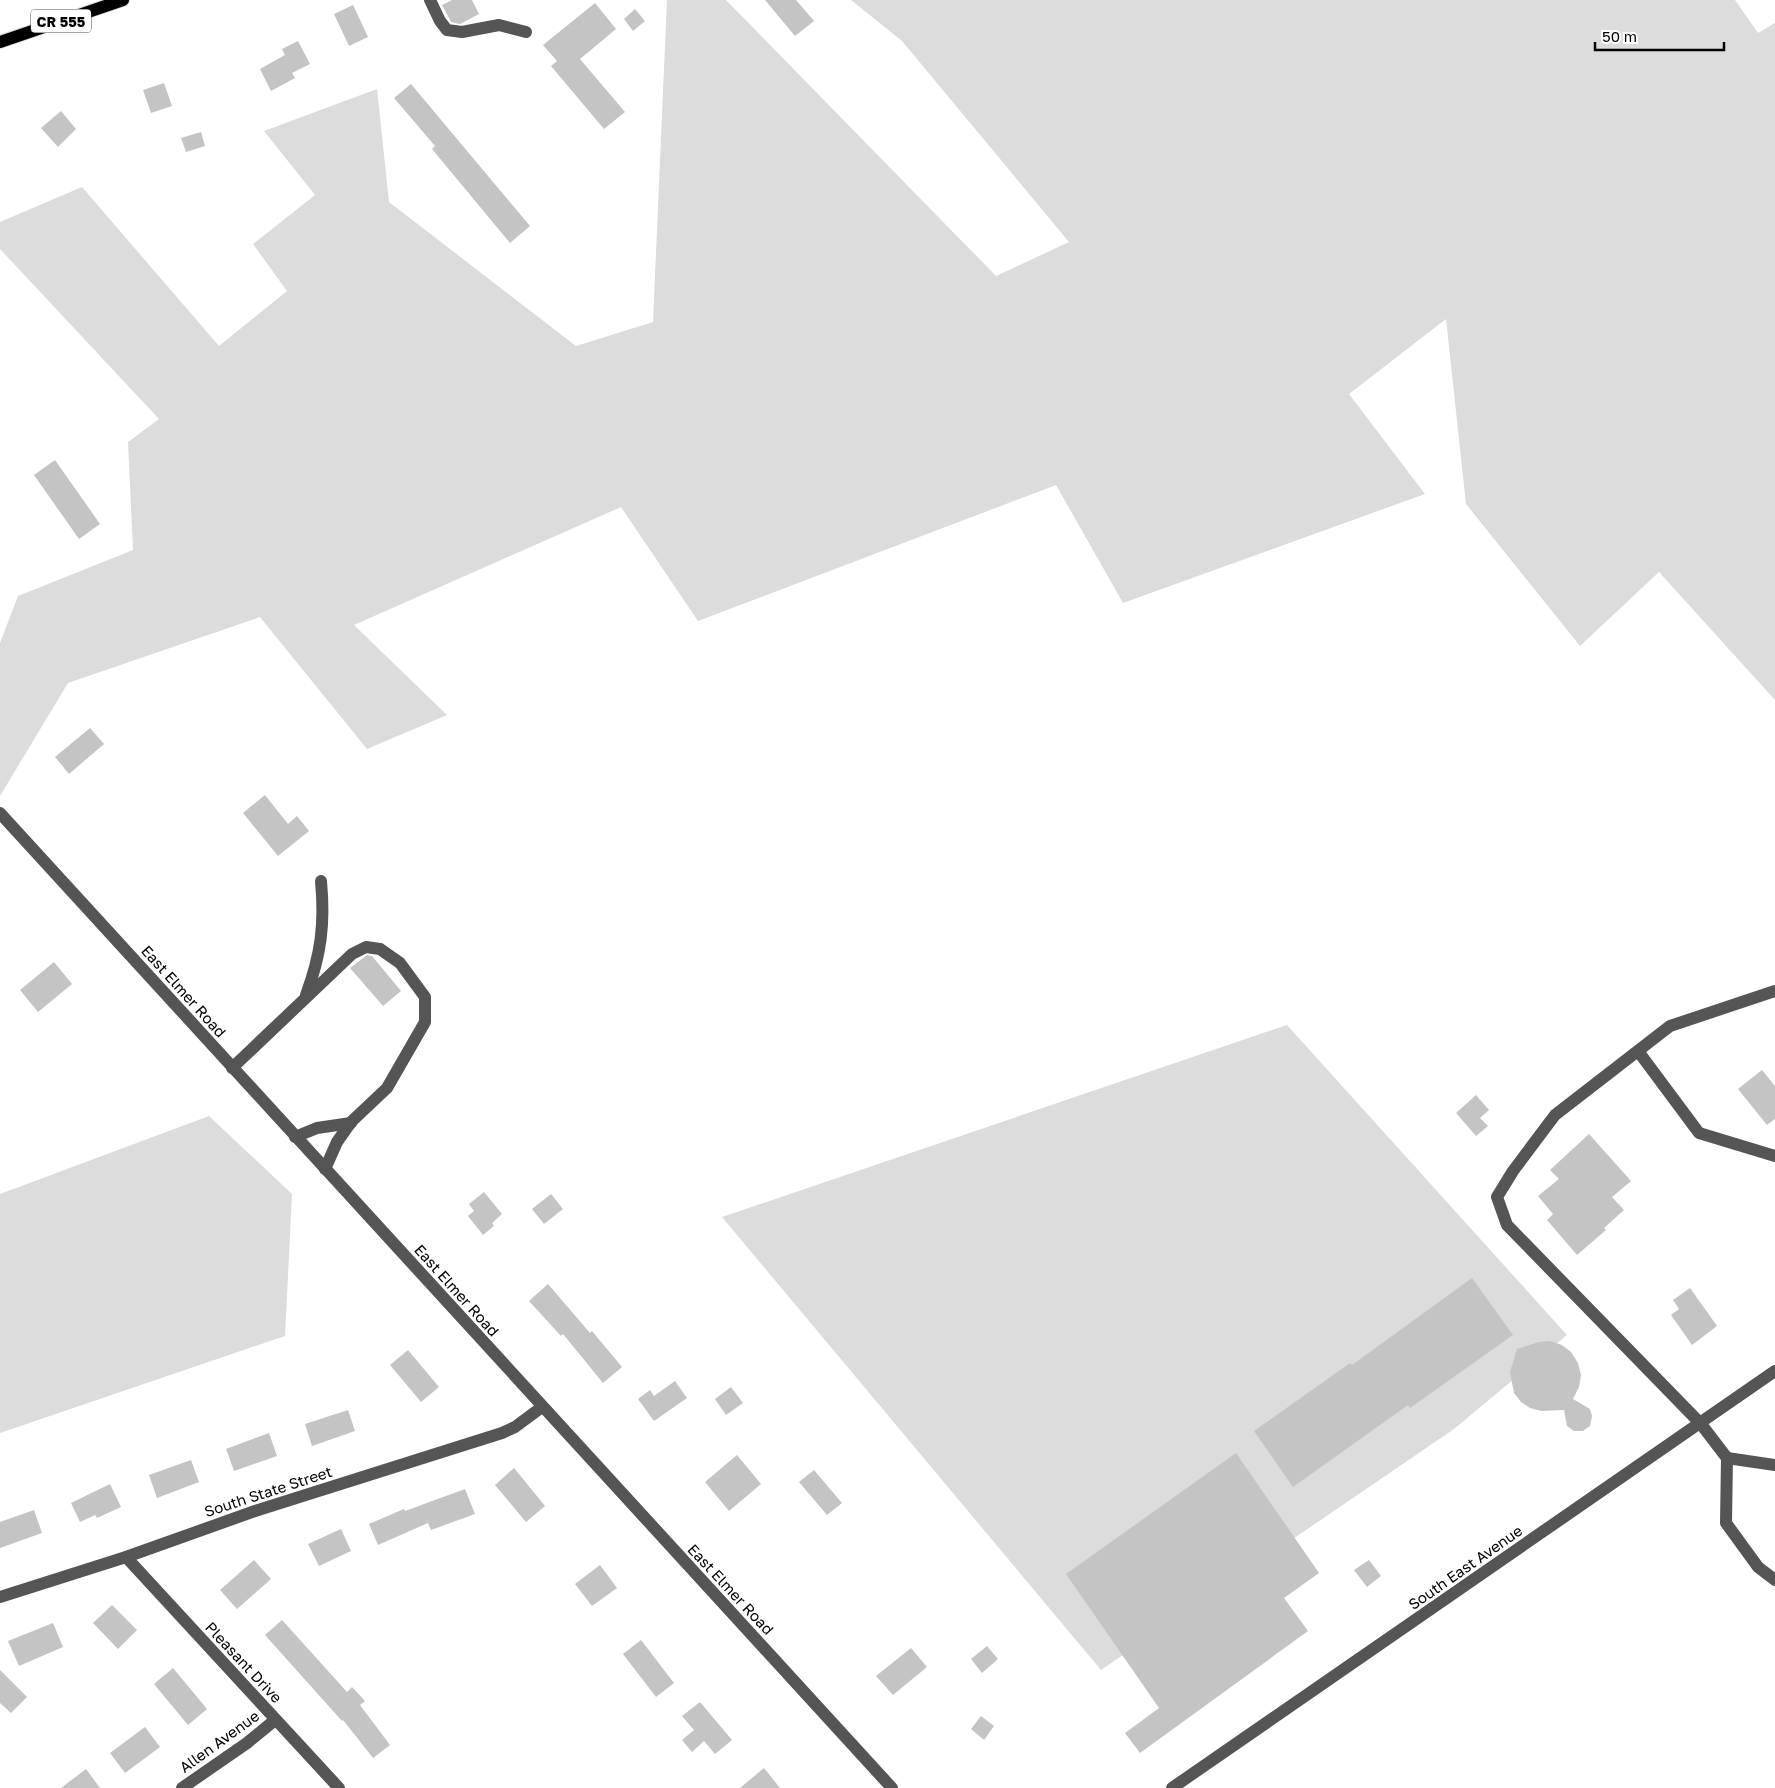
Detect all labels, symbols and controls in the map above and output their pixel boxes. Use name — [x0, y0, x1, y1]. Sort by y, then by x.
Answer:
road number: CR 555 — [31, 10, 91, 32]
scale bar — [1595, 20, 1724, 52]
text: 50 m — [1602, 27, 1637, 45]
street label: East Elmer Road — [138, 941, 230, 1041]
street label: East Elmer Road — [411, 1240, 503, 1340]
street label: South State Street — [202, 1462, 334, 1520]
street label: South East Avenue — [1405, 1521, 1526, 1613]
street label: East Elmer Road — [684, 1540, 778, 1638]
street label: Pleasant Drive — [202, 1618, 286, 1706]
street label: Allen Avenue — [176, 1706, 262, 1776]

